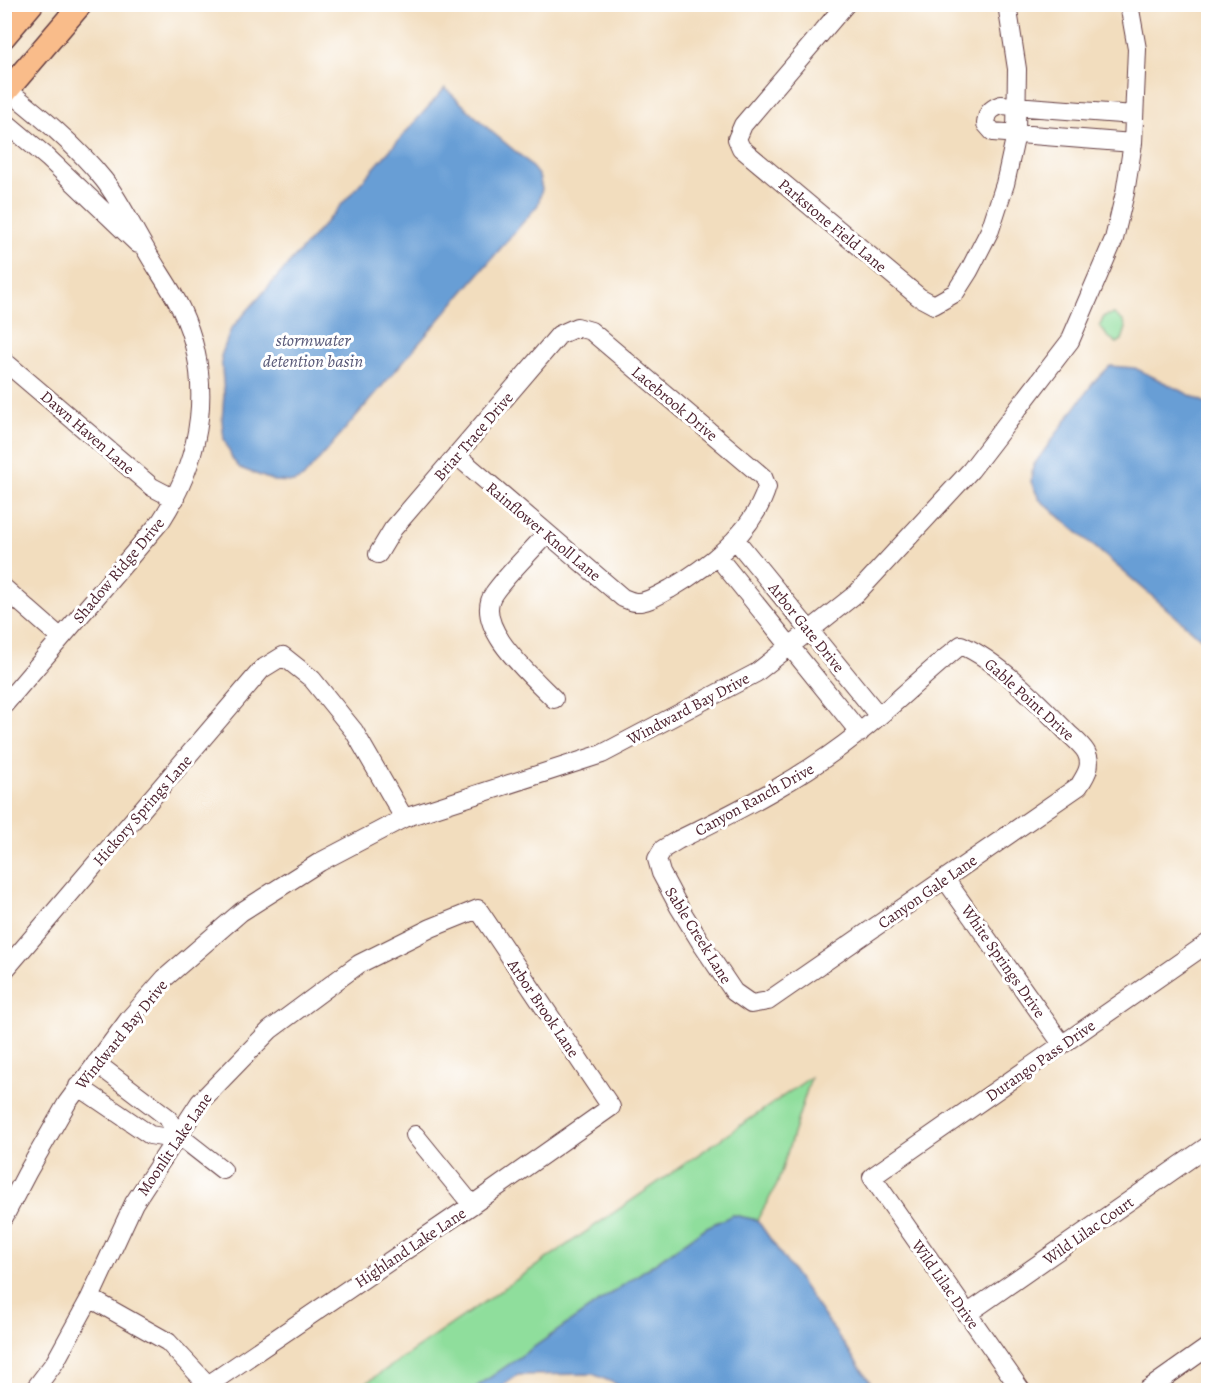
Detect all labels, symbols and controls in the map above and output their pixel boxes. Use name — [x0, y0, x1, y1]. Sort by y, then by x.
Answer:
street label: Parkstone Field Lane — [773, 174, 891, 278]
water label: stormwater detention basin — [263, 328, 363, 373]
street label: Lacebrook Drive — [627, 361, 722, 446]
street label: Dawn Haven Lane — [36, 386, 139, 480]
street label: Briar Trace Drive — [429, 387, 519, 486]
street label: Rainflower Knoll Lane — [481, 477, 606, 586]
street label: Shadow Ridge Drive — [68, 513, 170, 628]
street label: Arbor Gate Drive — [762, 577, 849, 677]
street label: Gable Point Drive — [980, 653, 1079, 746]
street label: Windward Bay Drive — [623, 667, 753, 751]
street label: Hickory Springs Lane — [88, 750, 197, 871]
street label: Canyon Ranch Drive — [691, 758, 818, 842]
street label: Canyon Gale Lane — [874, 849, 982, 934]
street label: Sable Creek Lane — [660, 883, 737, 988]
street label: White Springs Drive — [955, 900, 1050, 1022]
street label: Arbor Brook Lane — [501, 954, 584, 1062]
street label: Windward Bay Drive — [70, 975, 173, 1095]
street label: Durango Pass Drive — [981, 1015, 1100, 1107]
street label: Moonlit Lake Lane — [132, 1089, 217, 1200]
street label: Wild Lilac Court — [1038, 1191, 1138, 1271]
street label: Highland Lake Lane — [351, 1202, 471, 1293]
street label: Wild Lilac Drive — [906, 1235, 984, 1334]

